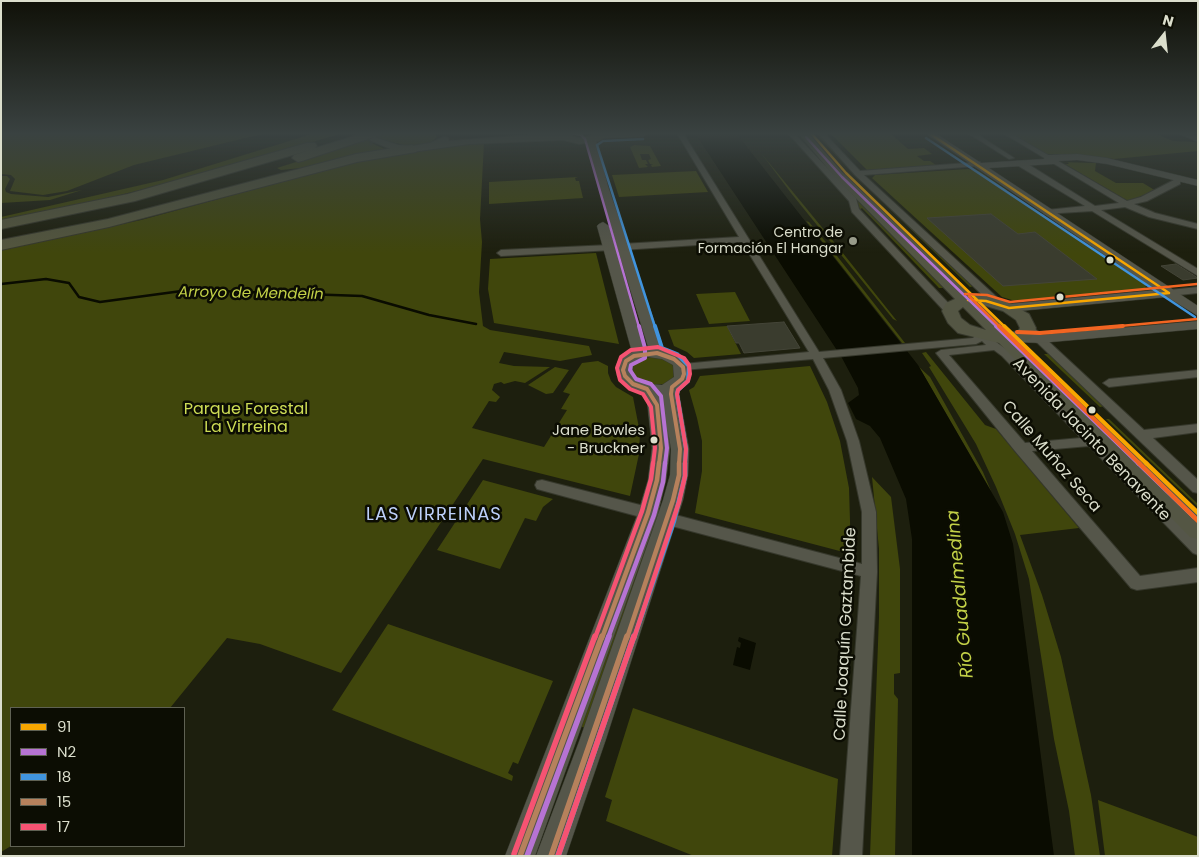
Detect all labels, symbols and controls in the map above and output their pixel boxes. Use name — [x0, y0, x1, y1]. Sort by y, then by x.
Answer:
north arrow — [1139, 10, 1189, 60]
text: N — [1160, 10, 1176, 32]
place label: Centro de Formación El Hangar — [698, 225, 843, 258]
marker: Centro de Formación El Hangar — [847, 235, 859, 247]
unlabelled marker — [1105, 255, 1115, 265]
water label: Arroyo de Mendelín — [178, 284, 324, 304]
unlabelled marker — [1055, 292, 1065, 302]
street label: Avenida Jacinto Benavente — [1008, 355, 1174, 525]
street label: Calle Muñoz Seca — [997, 397, 1105, 517]
park label: Parque Forestal La Virreina — [184, 400, 308, 438]
unlabelled marker — [1087, 405, 1097, 415]
place label: Jane Bowles - Bruckner — [552, 422, 645, 457]
marker: Jane Bowles - Bruckner — [649, 435, 659, 445]
district label: LAS VIRREINAS — [364, 504, 504, 526]
water label: Río Guadalmedina — [943, 509, 979, 679]
street label: Calle Joaquín Gaztambide — [831, 527, 861, 741]
legend — [10, 707, 185, 847]
text: 91 — [57, 716, 71, 737]
text: N2 — [57, 741, 76, 762]
text: 18 — [57, 766, 71, 787]
text: 15 — [57, 791, 71, 812]
text: 17 — [57, 816, 70, 837]

